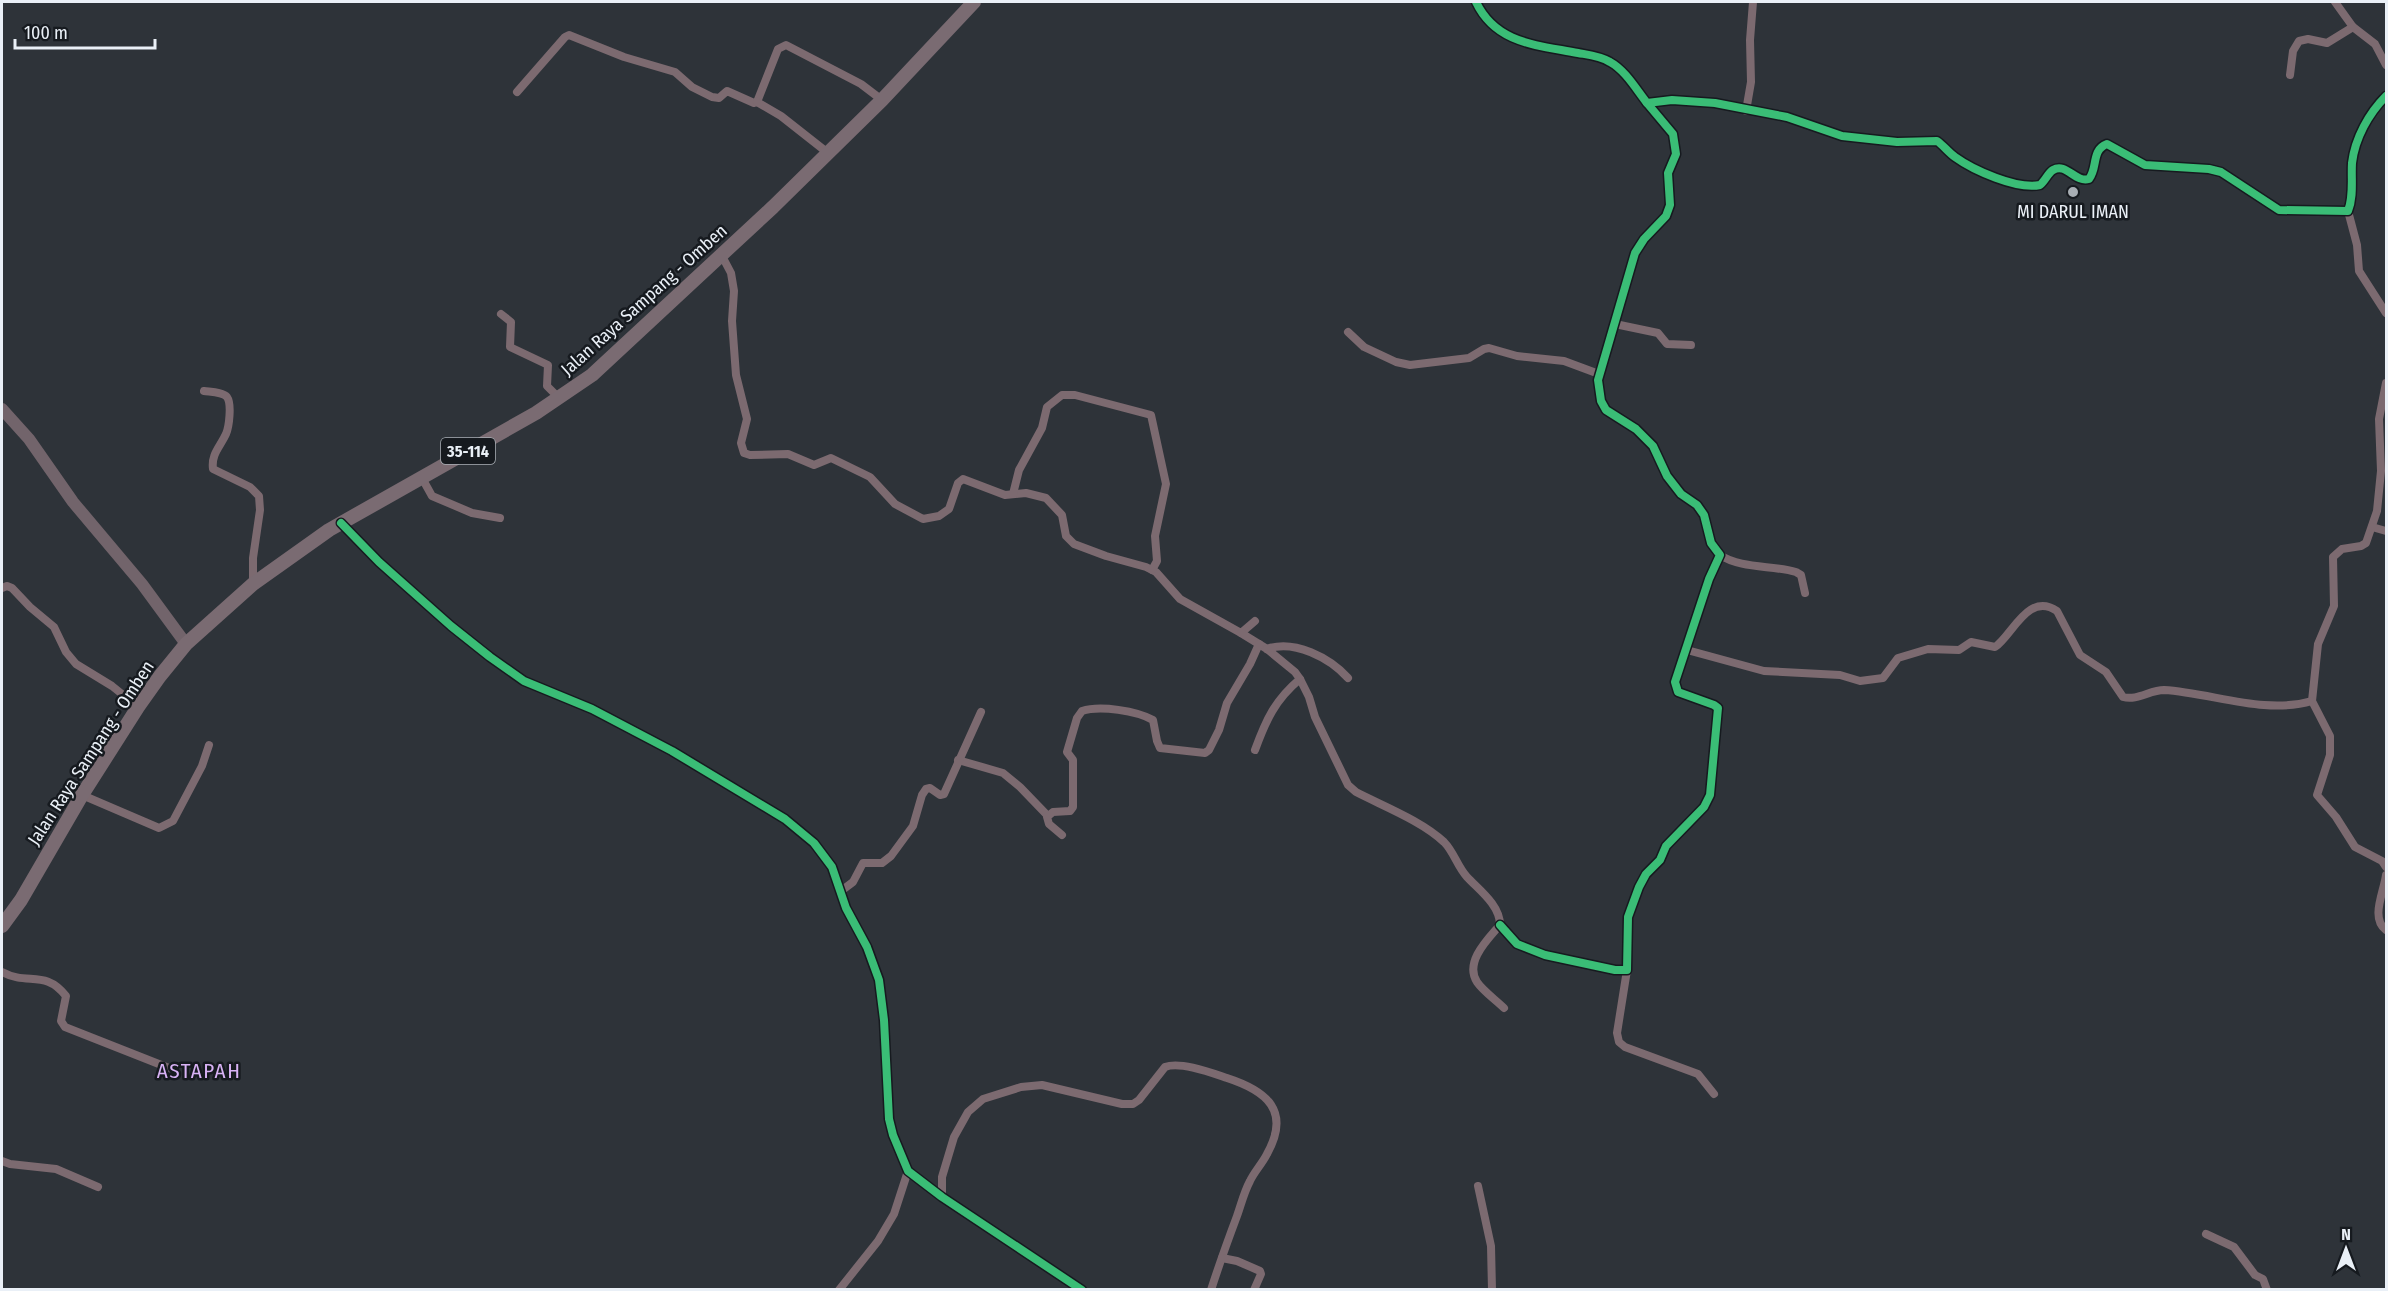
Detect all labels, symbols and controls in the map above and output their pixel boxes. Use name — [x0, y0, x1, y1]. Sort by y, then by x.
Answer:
scale bar — [15, 12, 154, 50]
text: 100 m — [24, 22, 68, 44]
marker: MI DARUL IMAN — [2066, 185, 2080, 199]
place label: MI DARUL IMAN — [2017, 201, 2129, 223]
street label: Jalan Raya Sampang - Omben — [556, 220, 732, 380]
road number: 35-114 — [441, 438, 495, 464]
street label: Jalan Raya Sampang - Omben — [23, 657, 159, 849]
district label: ASTAPAH — [157, 1058, 241, 1084]
north arrow — [2316, 1219, 2376, 1279]
text: N — [2341, 1225, 2351, 1244]

